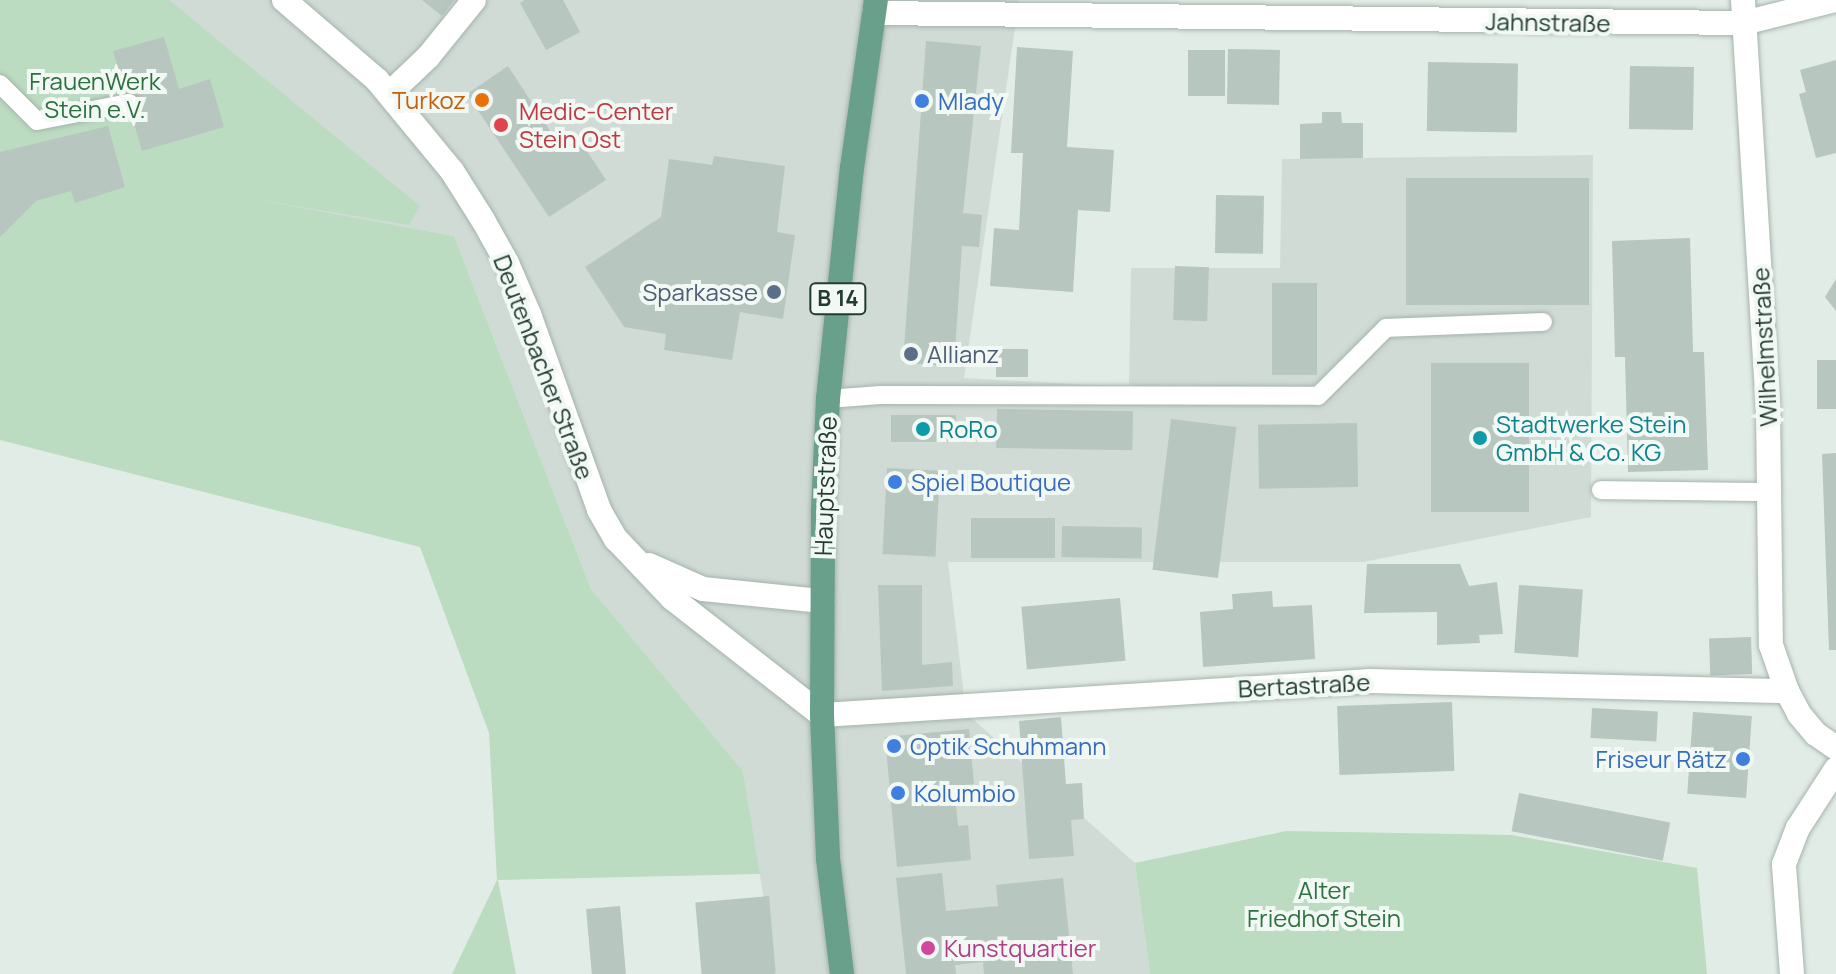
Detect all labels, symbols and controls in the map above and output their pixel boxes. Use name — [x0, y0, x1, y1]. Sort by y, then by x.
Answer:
street label: Jahnstraße — [1485, 7, 1611, 37]
park label: FrauenWerk Stein e.V. — [29, 67, 161, 123]
place label: Turkoz — [392, 86, 466, 114]
place label: Mlady — [938, 87, 1004, 115]
marker: Turkoz — [473, 91, 491, 109]
marker: Mlady — [913, 92, 931, 110]
place label: Medic-Center Stein Ost — [519, 97, 673, 153]
marker: Medic-Center Stein Ost — [490, 114, 512, 136]
street label: Deutenbacher Straße — [488, 251, 600, 483]
street label: Wilhelmstraße — [1745, 267, 1783, 427]
place label: Sparkasse — [643, 278, 758, 306]
road number: B 14 — [808, 281, 868, 317]
marker: Sparkasse — [765, 283, 783, 301]
place label: Allianz — [927, 340, 999, 368]
marker: Allianz — [902, 345, 920, 363]
place label: Stadtwerke Stein GmbH & Co. KG — [1496, 410, 1686, 466]
place label: RoRo — [939, 415, 998, 443]
street label: Hauptstraße — [808, 416, 842, 556]
marker: RoRo — [914, 420, 932, 438]
marker: Stadtwerke Stein GmbH & Co. KG — [1471, 429, 1489, 447]
place label: Spiel Boutique — [911, 468, 1071, 496]
marker: Spiel Boutique — [886, 473, 904, 491]
street label: Bertastraße — [1237, 667, 1371, 703]
place label: Optik Schuhmann — [910, 732, 1107, 760]
marker: Optik Schuhmann — [885, 737, 903, 755]
place label: Friseur Rätz — [1596, 745, 1727, 773]
marker: Friseur Rätz — [1734, 750, 1752, 768]
place label: Kolumbio — [914, 779, 1016, 807]
marker: Kolumbio — [889, 784, 907, 802]
park label: Alter Friedhof Stein — [1247, 876, 1401, 932]
place label: Kunstquartier — [944, 934, 1096, 962]
marker: Kunstquartier — [919, 939, 937, 957]

